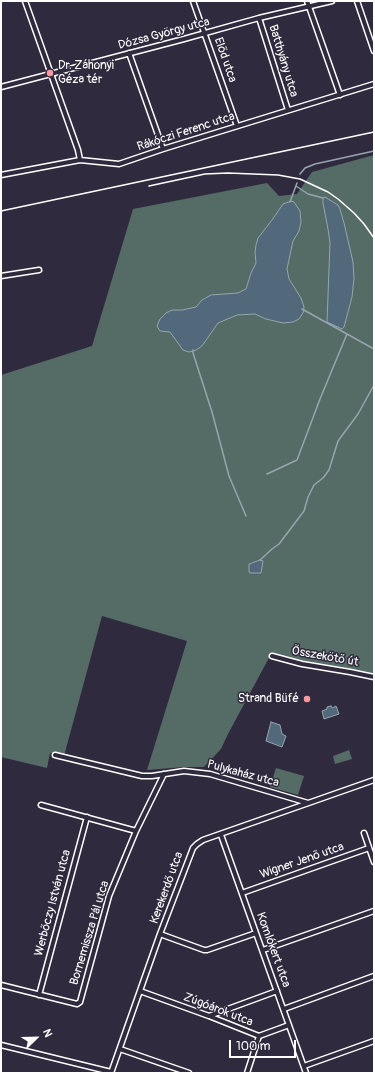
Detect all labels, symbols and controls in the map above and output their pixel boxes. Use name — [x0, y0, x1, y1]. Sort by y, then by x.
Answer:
street label: Dózsa György utca — [117, 15, 211, 53]
street label: Batthyány utca — [265, 23, 301, 99]
street label: Előd utca — [211, 36, 239, 84]
place label: Dr. Záhonyi Géza tér — [58, 59, 114, 87]
marker: Dr. Záhonyi Géza tér — [45, 68, 55, 78]
street label: Rákóczi Ferenc utca — [135, 109, 237, 155]
street label: Összekötő út — [290, 644, 360, 670]
place label: Strand Büfé — [238, 692, 299, 706]
marker: Strand Büfé — [302, 694, 312, 704]
street label: Pulykaház utca — [205, 757, 281, 791]
street label: Wigner Jenő utca — [258, 840, 346, 882]
street label: Werbőczy István utca — [32, 848, 74, 958]
street label: Kerekerdő utca — [147, 850, 187, 926]
street label: Bornemissza Pál utca — [67, 879, 113, 987]
street label: Komlókert utca — [253, 911, 293, 989]
street label: Zúgóárok utca — [181, 990, 255, 1030]
north arrow — [16, 1018, 56, 1058]
text: N — [40, 1027, 55, 1039]
scale bar — [231, 1032, 298, 1058]
text: 100 m — [236, 1039, 270, 1054]

